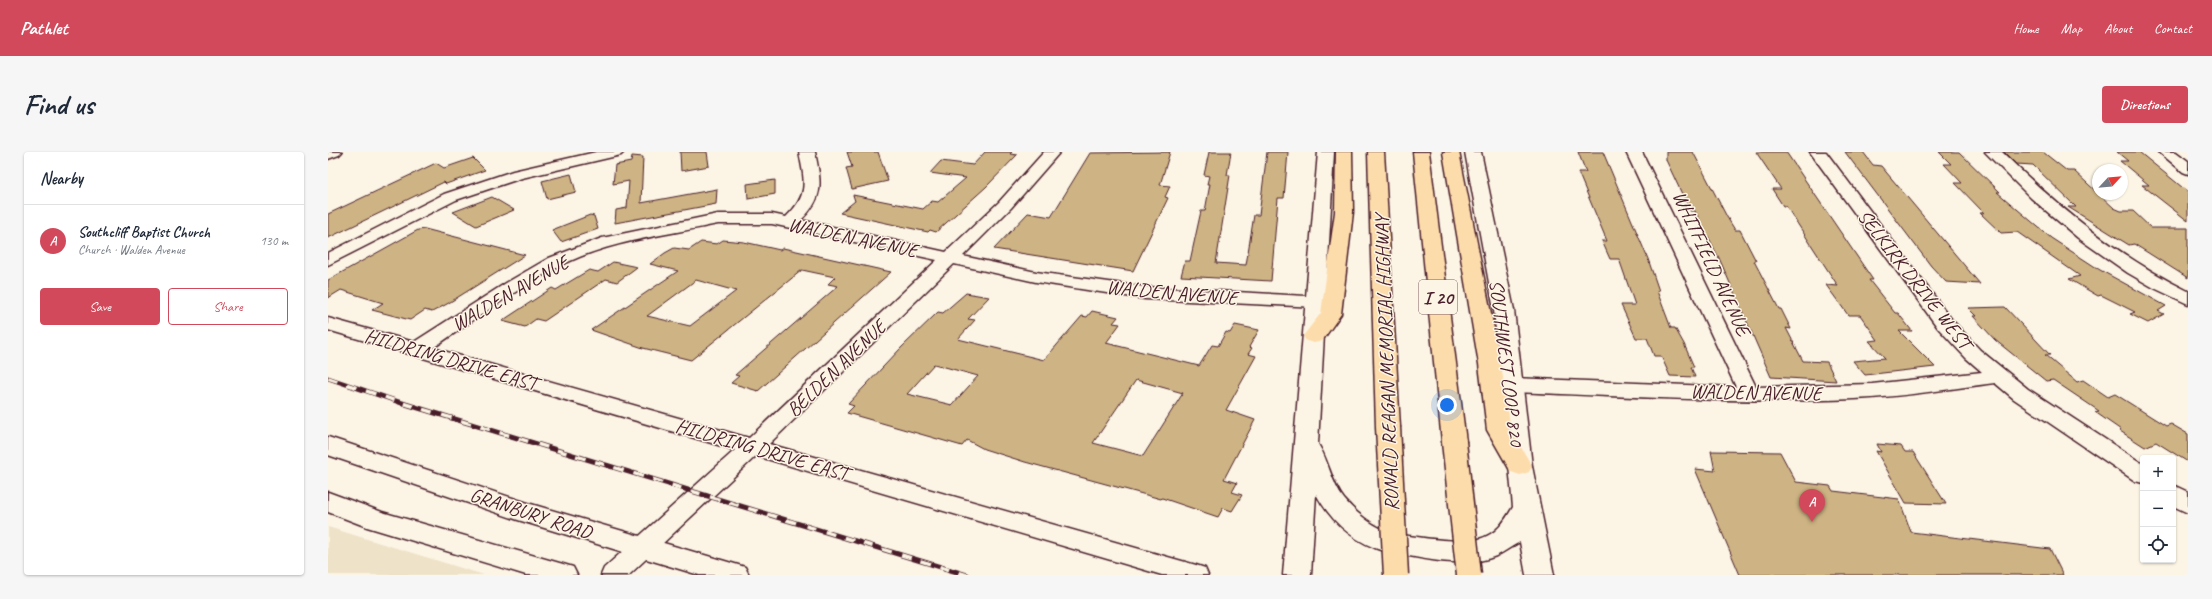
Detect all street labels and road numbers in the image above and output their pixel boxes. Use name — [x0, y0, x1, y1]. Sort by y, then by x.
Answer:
street label: WHITFIELD AVENUE — [1667, 187, 1757, 342]
street label: SELKIRK DRIVE WEST — [1852, 205, 1980, 358]
street label: RONALD REAGAN MEMORIAL HIGHWAY — [1369, 211, 1404, 511]
street label: WALDEN AVENUE — [786, 212, 923, 264]
street label: WALDEN AVENUE — [447, 248, 576, 337]
street label: WALDEN AVENUE — [1105, 274, 1241, 311]
street label: SOUTHWEST LOOP 820 — [1484, 278, 1529, 450]
road number: I 20 — [1419, 280, 1457, 314]
street label: BELDEN AVENUE — [781, 313, 893, 422]
street label: HILDRING DRIVE EAST — [362, 323, 545, 397]
street label: WALDEN AVENUE — [1690, 379, 1825, 406]
street label: HILDRING DRIVE EAST — [673, 413, 856, 487]
street label: GRANBURY ROAD — [467, 482, 596, 545]

